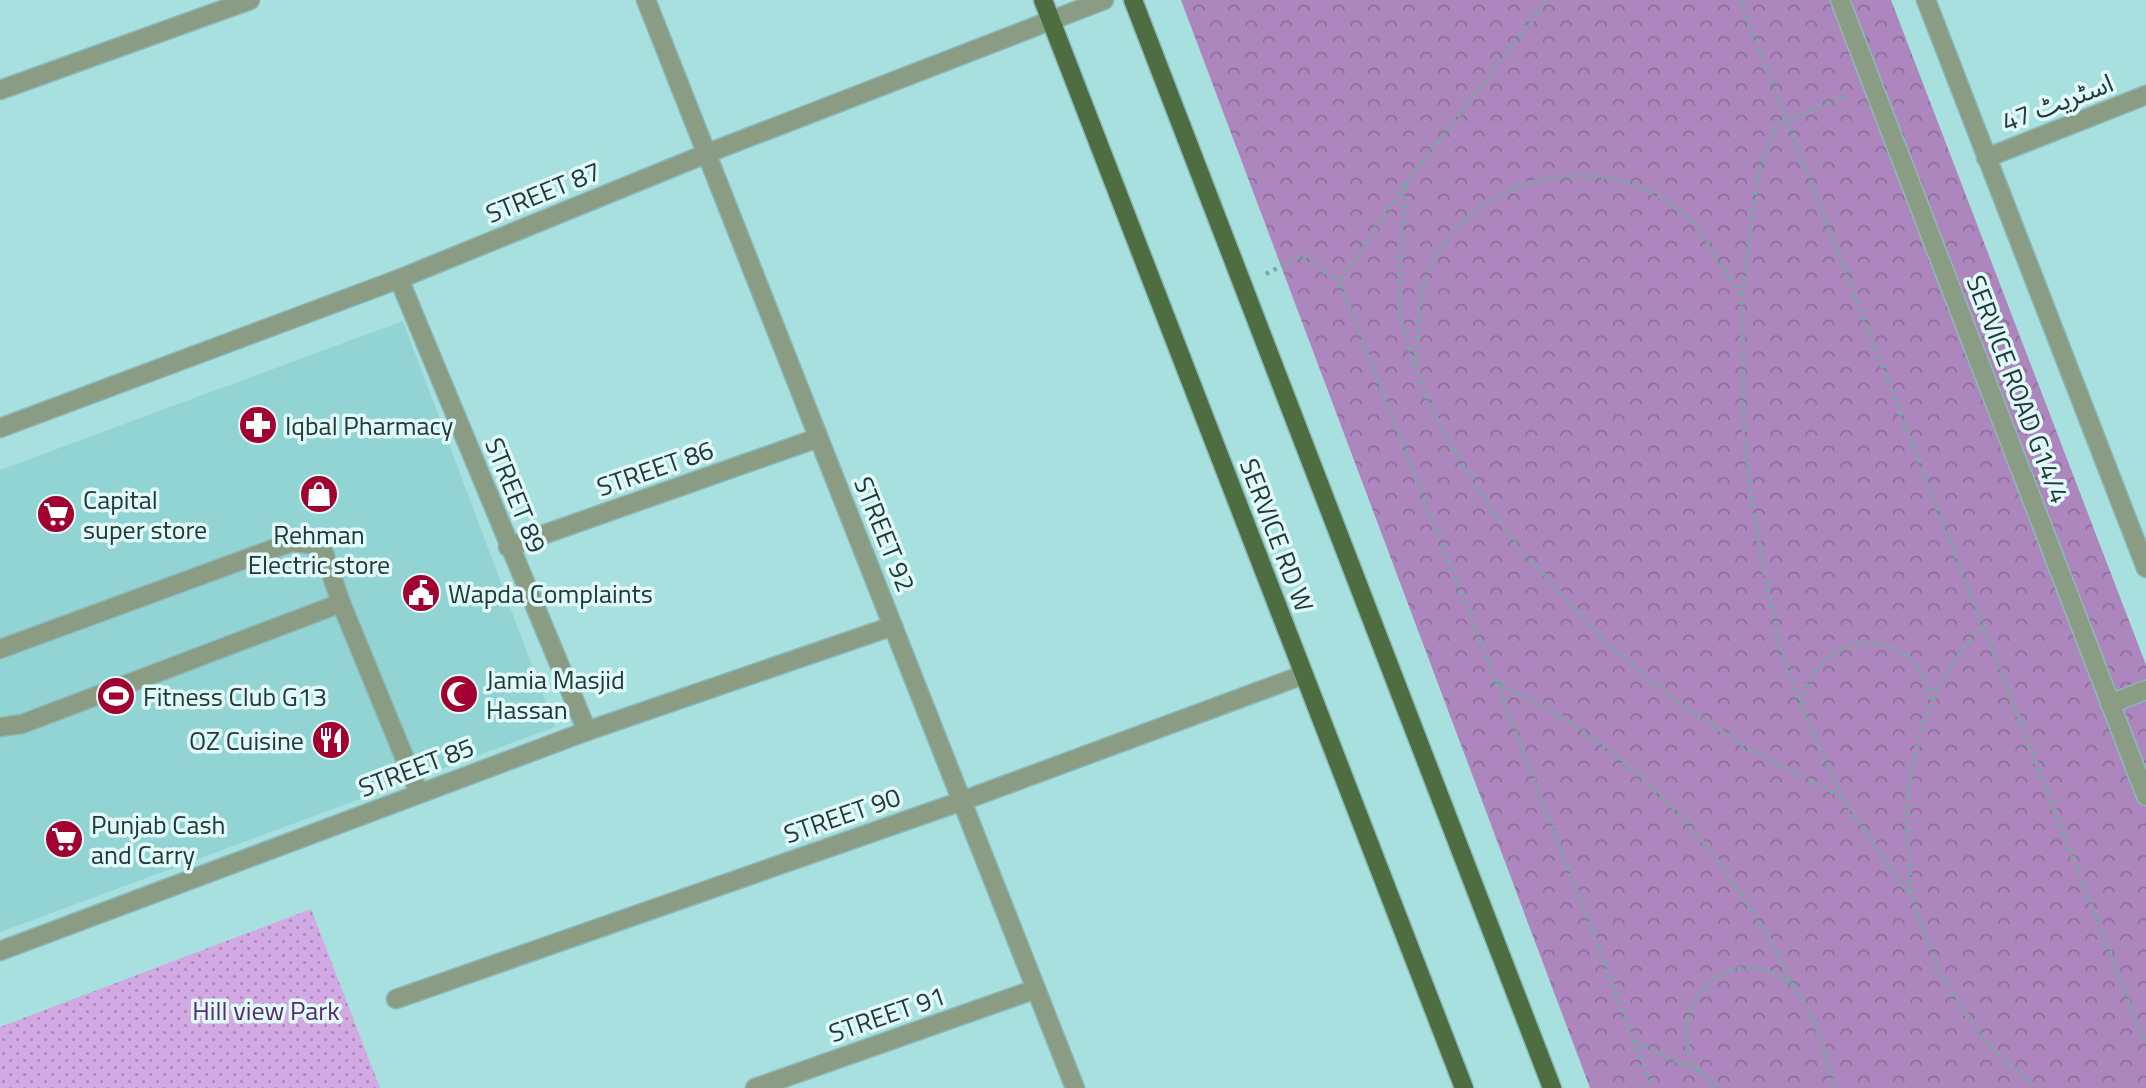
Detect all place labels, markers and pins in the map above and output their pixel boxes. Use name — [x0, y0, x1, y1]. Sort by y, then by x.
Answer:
pharmacy icon: Iqbal Pharmacy — [237, 404, 279, 446]
place label: Iqbal Pharmacy — [285, 406, 453, 445]
shop icon: Rehman Electric store — [298, 473, 340, 515]
place label: Capital super store — [83, 480, 207, 549]
supermarket icon: Capital super store — [35, 493, 77, 535]
place label: Rehman Electric store — [248, 515, 390, 584]
public building icon: Wapda Complaints — [400, 572, 442, 614]
place label: Wapda Complaints — [448, 574, 653, 613]
place label: Jamia Masjid Hassan — [486, 660, 625, 729]
mosque icon: Jamia Masjid Hassan — [438, 673, 480, 715]
sports icon: Fitness Club G13 — [95, 675, 137, 717]
place label: Fitness Club G13 — [143, 677, 327, 716]
restaurant icon: OZ Cuisine — [310, 719, 352, 761]
place label: OZ Cuisine — [189, 721, 304, 760]
place label: Punjab Cash and Carry — [91, 805, 226, 874]
supermarket icon: Punjab Cash and Carry — [43, 818, 85, 860]

